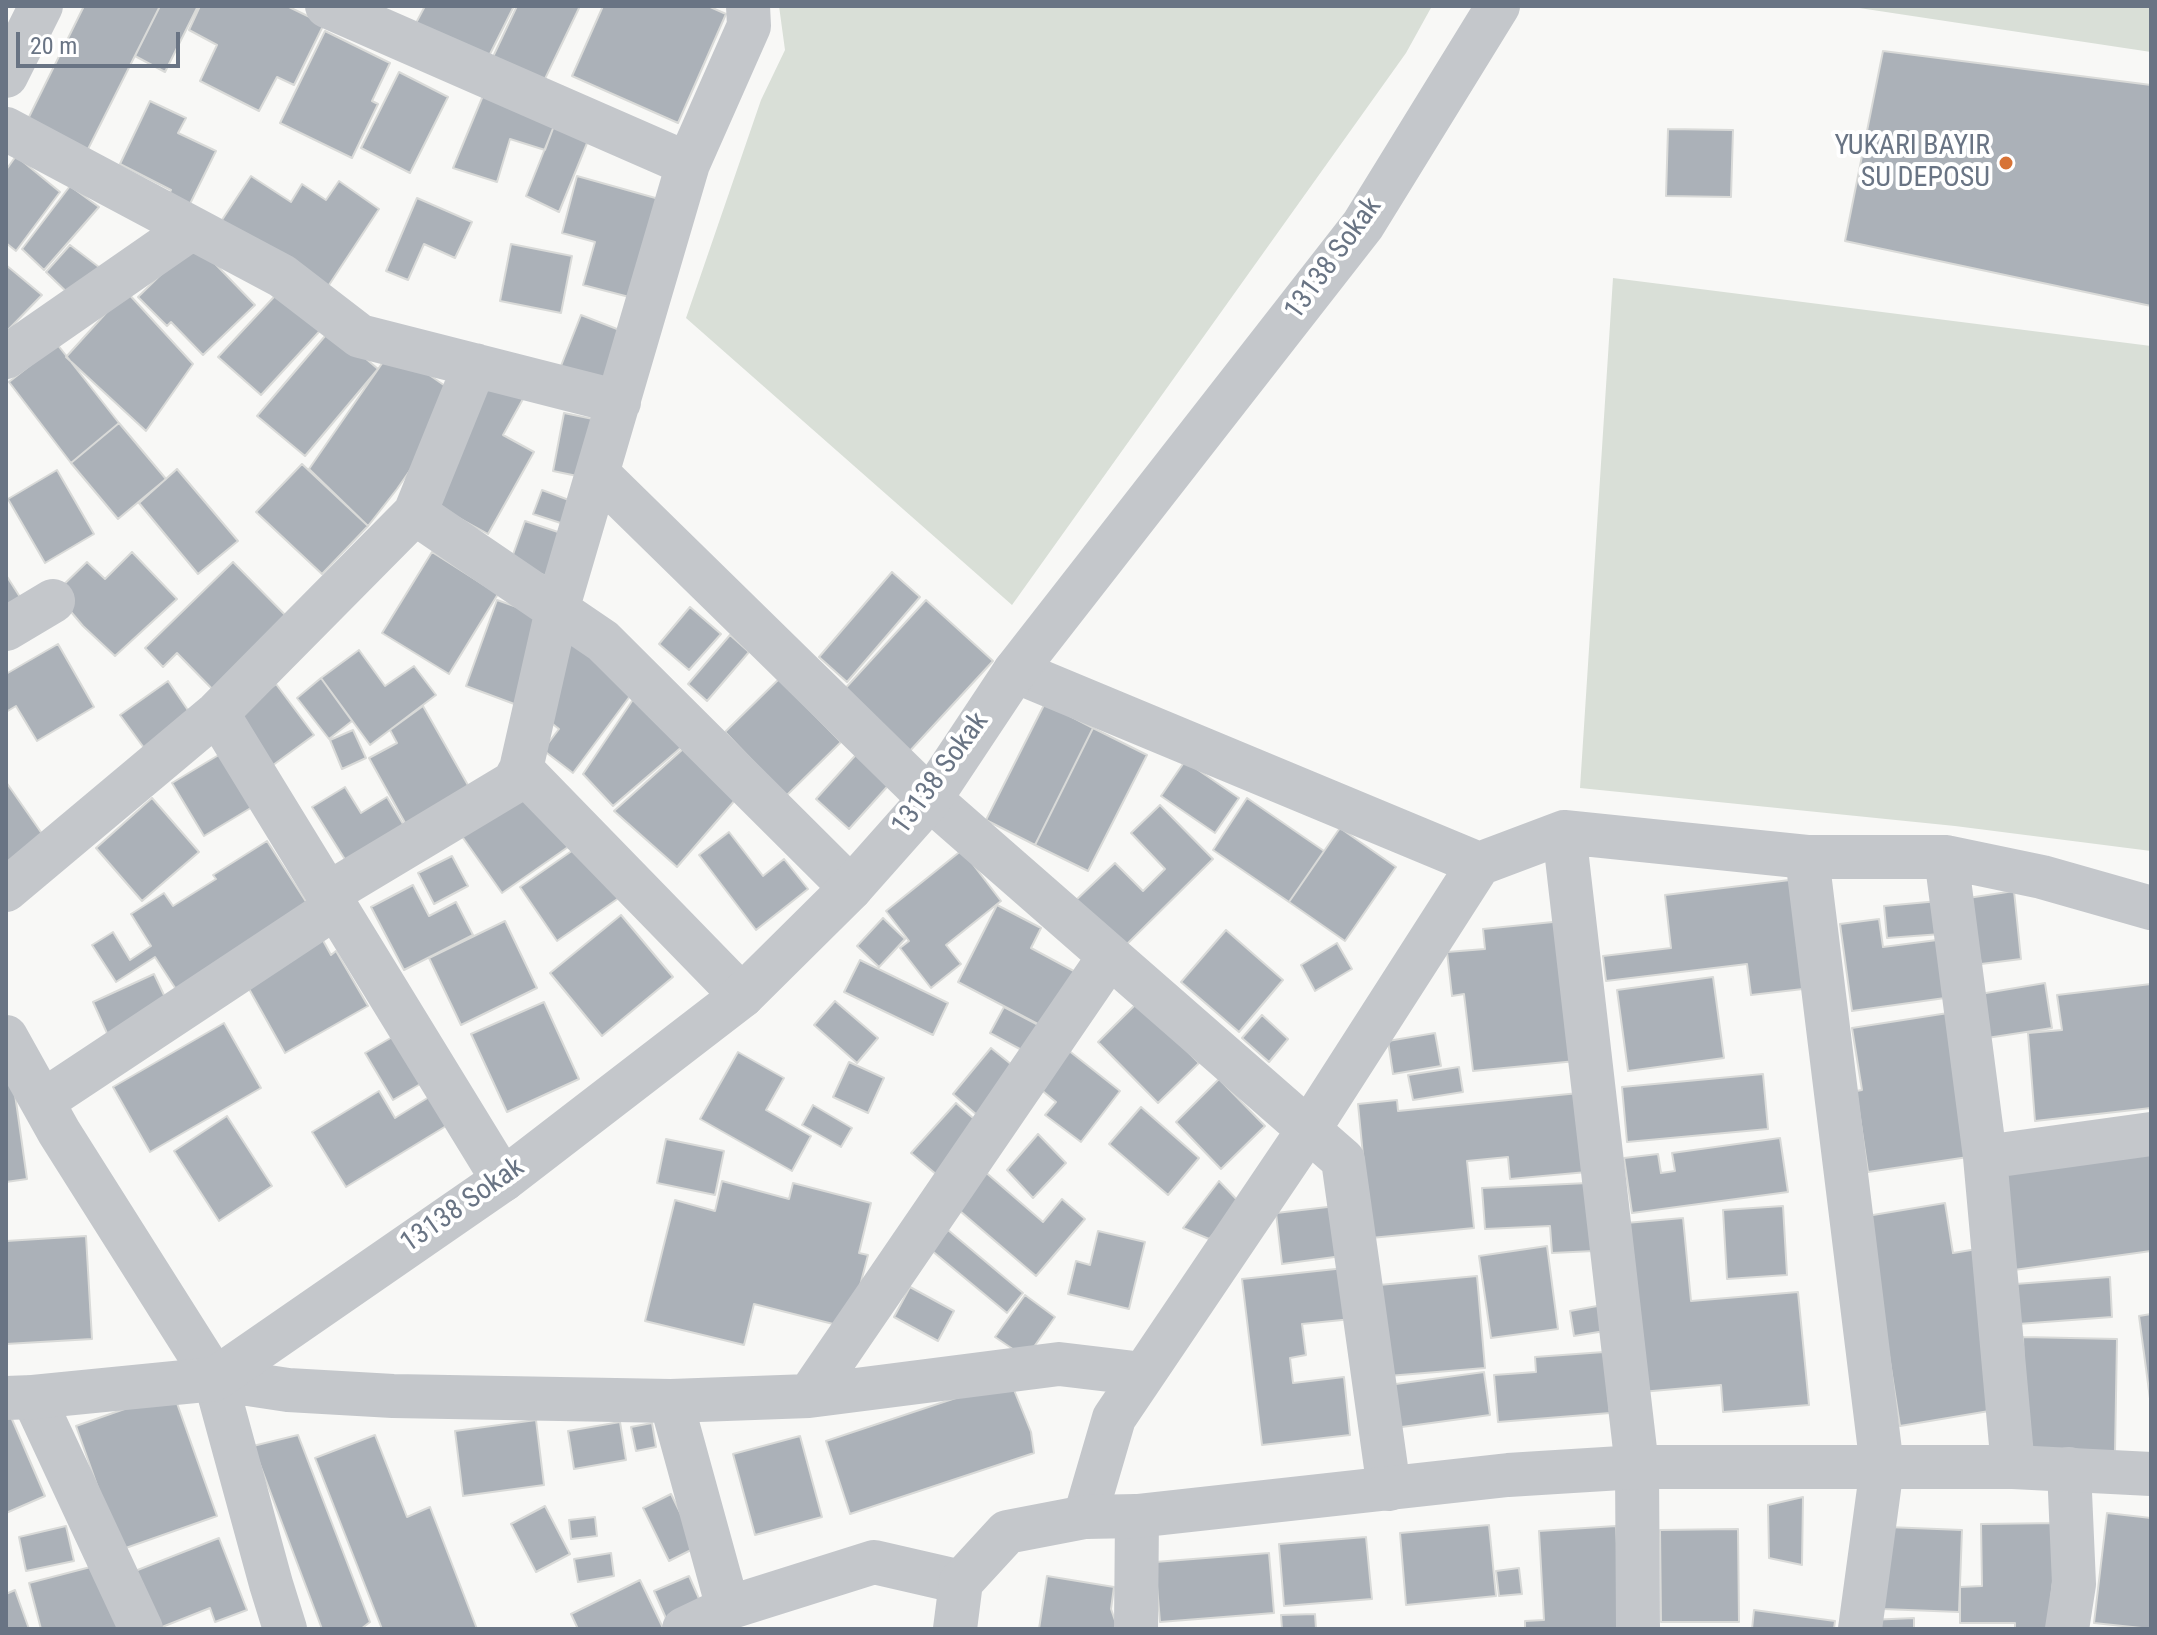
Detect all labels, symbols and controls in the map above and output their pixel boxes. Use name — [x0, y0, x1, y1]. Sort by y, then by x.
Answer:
scale bar — [20, 16, 184, 66]
text: 20 m — [30, 32, 77, 60]
place label: YUKARI BAYIR SU DEPOSU — [1834, 130, 1990, 196]
marker: YUKARI BAYIR SU DEPOSU — [1997, 154, 2015, 172]
street label: 13138 Sokak — [1278, 191, 1390, 327]
street label: 13138 Sokak — [885, 706, 997, 842]
street label: 13138 Sokak — [395, 1151, 531, 1261]

